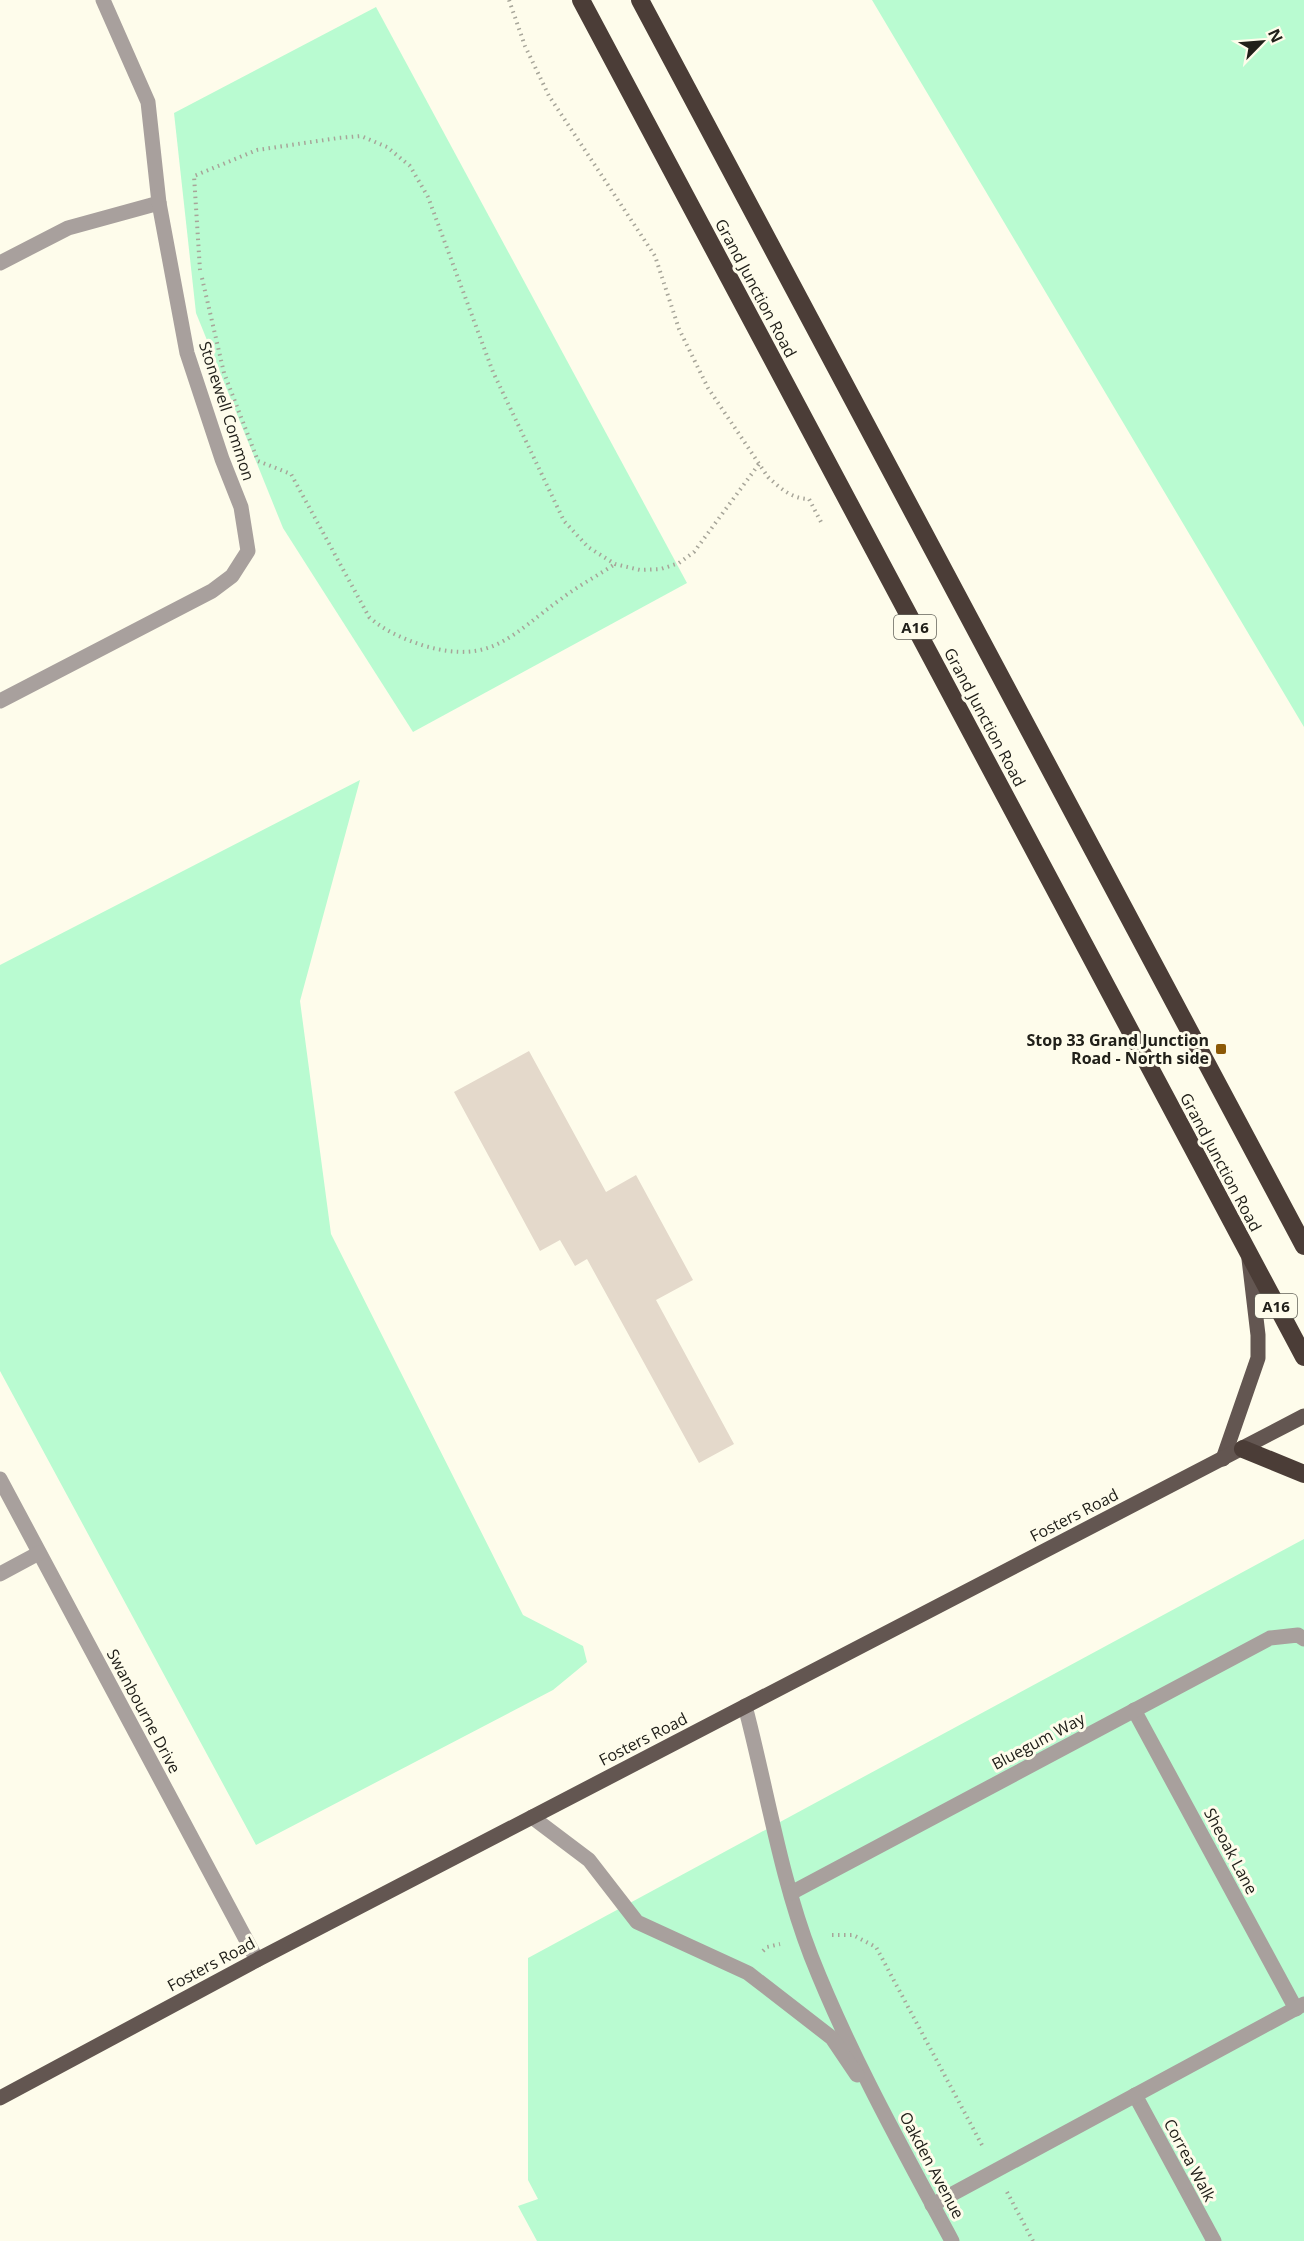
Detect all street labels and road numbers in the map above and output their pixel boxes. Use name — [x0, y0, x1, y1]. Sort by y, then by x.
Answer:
street label: Grand Junction Road — [710, 215, 802, 361]
street label: Stonewell Common — [194, 339, 260, 483]
road number: A16 — [894, 615, 936, 639]
street label: Grand Junction Road — [939, 644, 1031, 790]
street label: Grand Junction Road — [1175, 1089, 1267, 1235]
road number: A16 — [1255, 1294, 1297, 1318]
street label: Fosters Road — [1026, 1483, 1122, 1547]
street label: Swanbourne Drive — [102, 1645, 186, 1777]
street label: Fosters Road — [595, 1707, 691, 1771]
street label: Bluegum Way — [988, 1707, 1089, 1775]
street label: Sheoak Lane — [1199, 1804, 1263, 1898]
street label: Fosters Road — [163, 1932, 259, 1996]
street label: Oakden Avenue — [895, 2108, 969, 2222]
street label: Correa Walk — [1159, 2115, 1221, 2206]

